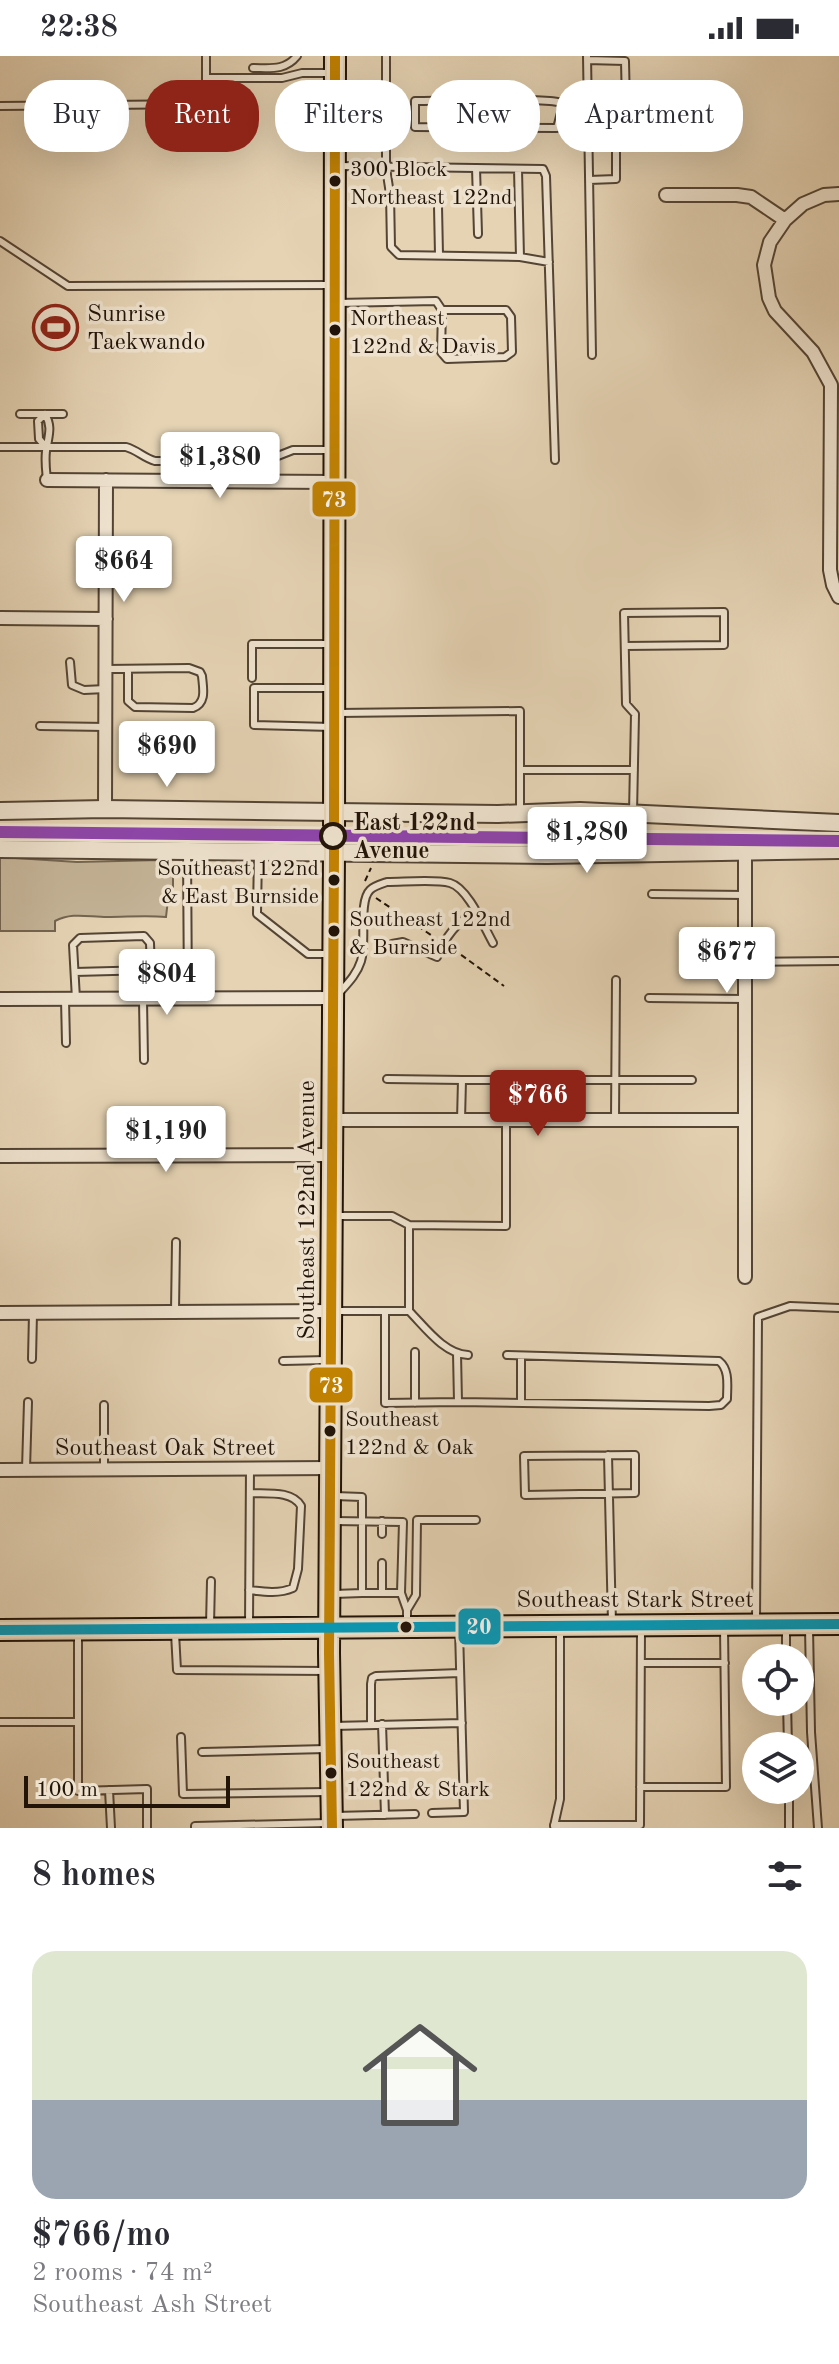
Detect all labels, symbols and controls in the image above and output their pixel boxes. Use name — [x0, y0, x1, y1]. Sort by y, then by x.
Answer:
text: 22:38 — [40, 13, 118, 43]
chip: Buy — [24, 80, 129, 152]
chip: Rent — [145, 80, 259, 152]
chip: Filters — [275, 80, 411, 152]
chip: New — [427, 80, 540, 152]
chip: Apartment — [556, 80, 743, 152]
place label: 300 Block Northeast 122nd — [350, 159, 513, 209]
marker: 300 Block Northeast 122nd — [327, 173, 343, 189]
sports icon: Sunrise Taekwando — [32, 303, 80, 351]
place label: Sunrise Taekwando — [87, 303, 205, 355]
place label: Northeast 122nd & Davis — [350, 308, 496, 358]
marker: Northeast 122nd & Davis — [327, 322, 343, 338]
pin: $1,380 — [155, 432, 285, 500]
text: $1,380 — [179, 445, 261, 471]
line badge: 73 — [311, 480, 357, 518]
text: 73 — [321, 490, 347, 512]
pin: $664 — [77, 536, 171, 604]
text: $664 — [94, 549, 154, 575]
pin: $690 — [120, 721, 214, 789]
text: $690 — [137, 734, 197, 760]
pin: $1,280 — [522, 807, 652, 875]
place label: East 122nd Avenue — [353, 812, 476, 864]
text: $1,280 — [546, 820, 628, 846]
marker: East 122nd Avenue — [320, 823, 346, 849]
place label: Southeast 122nd & East Burnside — [157, 858, 319, 908]
marker: Southeast 122nd & East Burnside — [326, 872, 342, 888]
place label: Southeast 122nd & Burnside — [349, 909, 511, 959]
marker: Southeast 122nd & Burnside — [326, 923, 342, 939]
pin: $677 — [680, 927, 774, 995]
text: $677 — [697, 940, 757, 966]
pin: $804 — [120, 949, 214, 1017]
text: $804 — [137, 962, 197, 988]
pin: $766 — [491, 1070, 585, 1138]
street label: Southeast 122nd Avenue — [296, 1080, 320, 1340]
text: $766 — [508, 1083, 568, 1109]
pin: $1,190 — [101, 1106, 231, 1174]
text: $1,190 — [125, 1119, 207, 1145]
line badge: 73 — [308, 1366, 354, 1404]
text: 73 — [318, 1376, 344, 1398]
place label: Southeast 122nd & Oak — [345, 1409, 474, 1459]
marker: Southeast 122nd & Oak — [322, 1423, 338, 1439]
street label: Southeast Oak Street — [55, 1437, 275, 1461]
street label: Southeast Stark Street — [516, 1589, 754, 1613]
line badge: 20 — [457, 1607, 502, 1646]
text: 20 — [466, 1617, 492, 1639]
unlabelled marker — [398, 1619, 414, 1635]
map controls — [742, 1644, 814, 1804]
button: locate — [742, 1644, 814, 1716]
button: layers — [742, 1732, 814, 1804]
place label: Southeast 122nd & Stark — [346, 1751, 490, 1801]
marker: Southeast 122nd & Stark — [323, 1765, 339, 1781]
scale bar — [24, 1772, 230, 1808]
text: 100 m — [36, 1779, 98, 1801]
icon: filters — [763, 1854, 807, 1898]
text: 8 homes — [32, 1859, 155, 1893]
icon: home — [348, 2003, 492, 2147]
text: $766/mo — [32, 2219, 171, 2253]
text: 2 rooms · 74 m² — [32, 2260, 213, 2286]
text: Southeast Ash Street — [32, 2292, 272, 2318]

